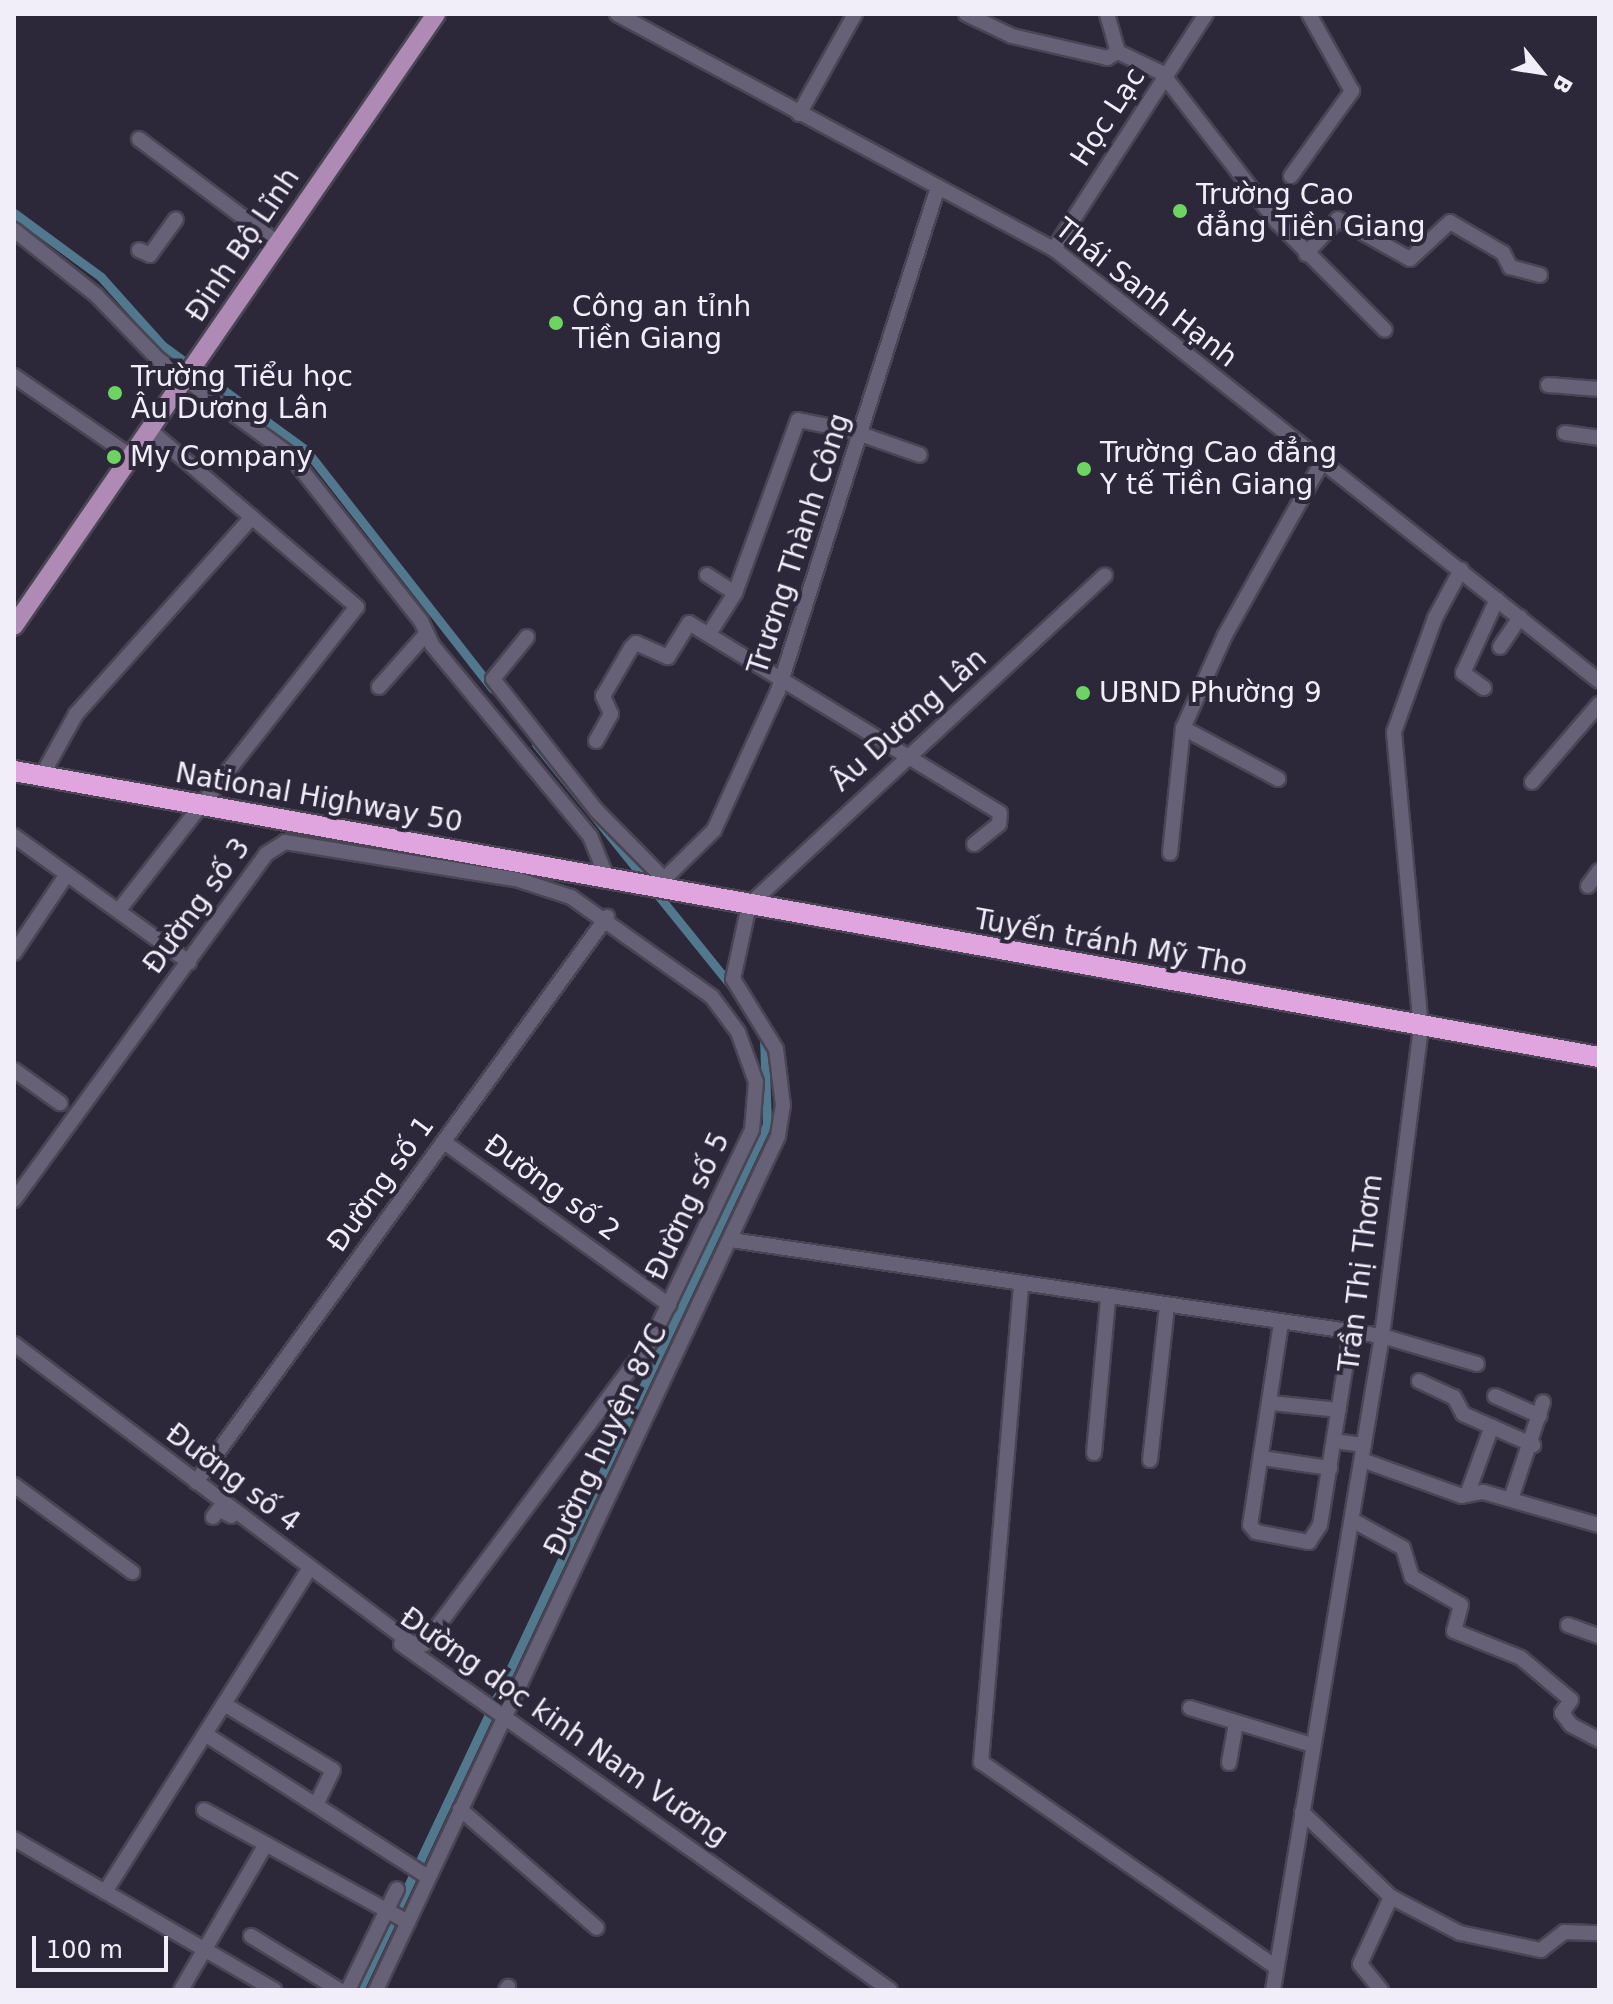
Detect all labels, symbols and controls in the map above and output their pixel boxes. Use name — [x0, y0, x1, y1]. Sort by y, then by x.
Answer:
north arrow — [1501, 32, 1581, 112]
street label: Học Lạc — [1064, 61, 1152, 173]
text: B — [1547, 71, 1577, 98]
street label: Đinh Bộ Lĩnh — [179, 162, 307, 328]
place label: Trường Cao đẳng Tiền Giang — [1196, 178, 1425, 244]
marker: Trường Cao đẳng Tiền Giang — [1171, 202, 1189, 220]
street label: Thái Sanh Hạnh — [1048, 212, 1244, 374]
place label: Công an tỉnh Tiền Giang — [572, 290, 751, 356]
marker: Công an tỉnh Tiền Giang — [547, 314, 565, 332]
place label: Trường Tiểu học Âu Dương Lân — [131, 360, 353, 426]
marker: Trường Tiểu học Âu Dương Lân — [106, 384, 124, 402]
street label: Trương Thành Công — [741, 409, 857, 679]
place label: Trường Cao đẳng Y tế Tiền Giang — [1100, 436, 1337, 502]
place label: My Company — [130, 440, 313, 474]
marker: My Company — [105, 448, 123, 466]
marker: Trường Cao đẳng Y tế Tiền Giang — [1075, 460, 1093, 478]
street label: Âu Dương Lân — [824, 642, 994, 798]
place label: UBND Phường 9 — [1099, 676, 1322, 710]
marker: UBND Phường 9 — [1074, 684, 1092, 702]
street label: National Highway 50 — [173, 756, 465, 840]
street label: Đường số 3 — [137, 832, 257, 980]
street label: Tuyến tránh Mỹ Tho — [972, 902, 1250, 984]
street label: Đường số 1 — [321, 1110, 441, 1258]
street label: Đường số 5 — [639, 1127, 737, 1285]
street label: Đường số 2 — [478, 1128, 626, 1248]
street label: Trần Thị Thơm — [1332, 1172, 1390, 1374]
street label: Đường huyện 87C — [538, 1319, 674, 1561]
street label: Đường số 4 — [159, 1417, 307, 1539]
street label: Đường dọc kinh Nam Vương — [394, 1601, 734, 1853]
scale bar — [36, 1920, 172, 1970]
text: 100 m — [46, 1936, 123, 1964]

